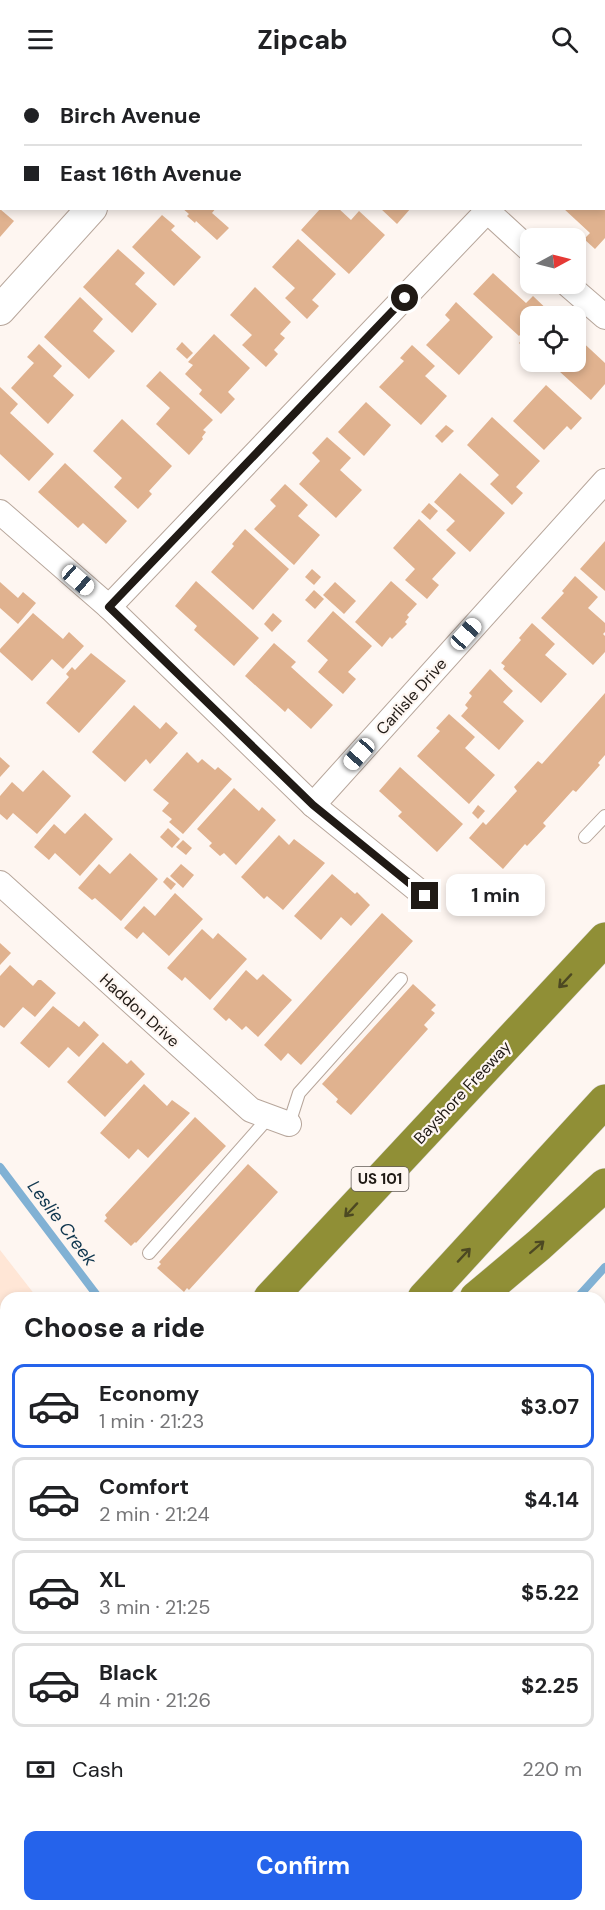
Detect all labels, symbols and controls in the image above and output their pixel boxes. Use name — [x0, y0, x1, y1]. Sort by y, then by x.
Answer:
text: Zipcab — [257, 22, 348, 57]
icon: menu — [24, 23, 57, 56]
icon: search — [548, 23, 581, 56]
text: Birch Avenue — [60, 101, 201, 130]
text: East 16th Avenue — [60, 159, 242, 188]
north arrow — [520, 228, 586, 294]
map controls — [520, 228, 586, 372]
route start — [391, 284, 418, 311]
button: locate — [520, 306, 586, 372]
car — [59, 561, 97, 599]
car — [447, 615, 485, 653]
street label: Carlisle Drive — [371, 654, 451, 739]
car — [340, 735, 378, 773]
callout: 1 min — [446, 875, 545, 917]
route end — [411, 882, 438, 909]
text: 1 min — [471, 882, 520, 908]
street label: Haddon Drive — [95, 969, 184, 1052]
one-way arrow — [558, 974, 572, 989]
street label: Bayshore Freeway — [409, 1036, 516, 1148]
road number: US 101 — [352, 1167, 409, 1191]
water label: Leslie Creek — [22, 1175, 103, 1271]
one-way arrow — [344, 1203, 358, 1218]
one-way arrow — [529, 1240, 544, 1254]
one-way arrow — [456, 1248, 470, 1263]
text: Choose a ride — [24, 1310, 205, 1345]
icon: car — [27, 1379, 81, 1433]
text: Economy — [99, 1379, 199, 1408]
text: $3.07 — [521, 1392, 579, 1421]
text: 1 min · 21:23 — [99, 1408, 204, 1434]
icon: car — [27, 1472, 81, 1526]
text: Comfort — [99, 1472, 189, 1501]
text: $4.14 — [524, 1485, 579, 1514]
text: 2 min · 21:24 — [99, 1501, 210, 1527]
icon: car — [27, 1565, 81, 1619]
text: XL — [99, 1565, 126, 1594]
text: $5.22 — [521, 1578, 579, 1607]
text: 3 min · 21:25 — [99, 1594, 210, 1620]
icon: car — [27, 1658, 81, 1712]
text: Black — [99, 1658, 158, 1687]
text: $2.25 — [521, 1671, 579, 1700]
text: 4 min · 21:26 — [99, 1687, 211, 1713]
icon: cash — [24, 1753, 57, 1786]
text: Cash — [72, 1755, 123, 1784]
text: 220 m — [522, 1756, 582, 1782]
button: Confirm — [24, 1831, 582, 1900]

